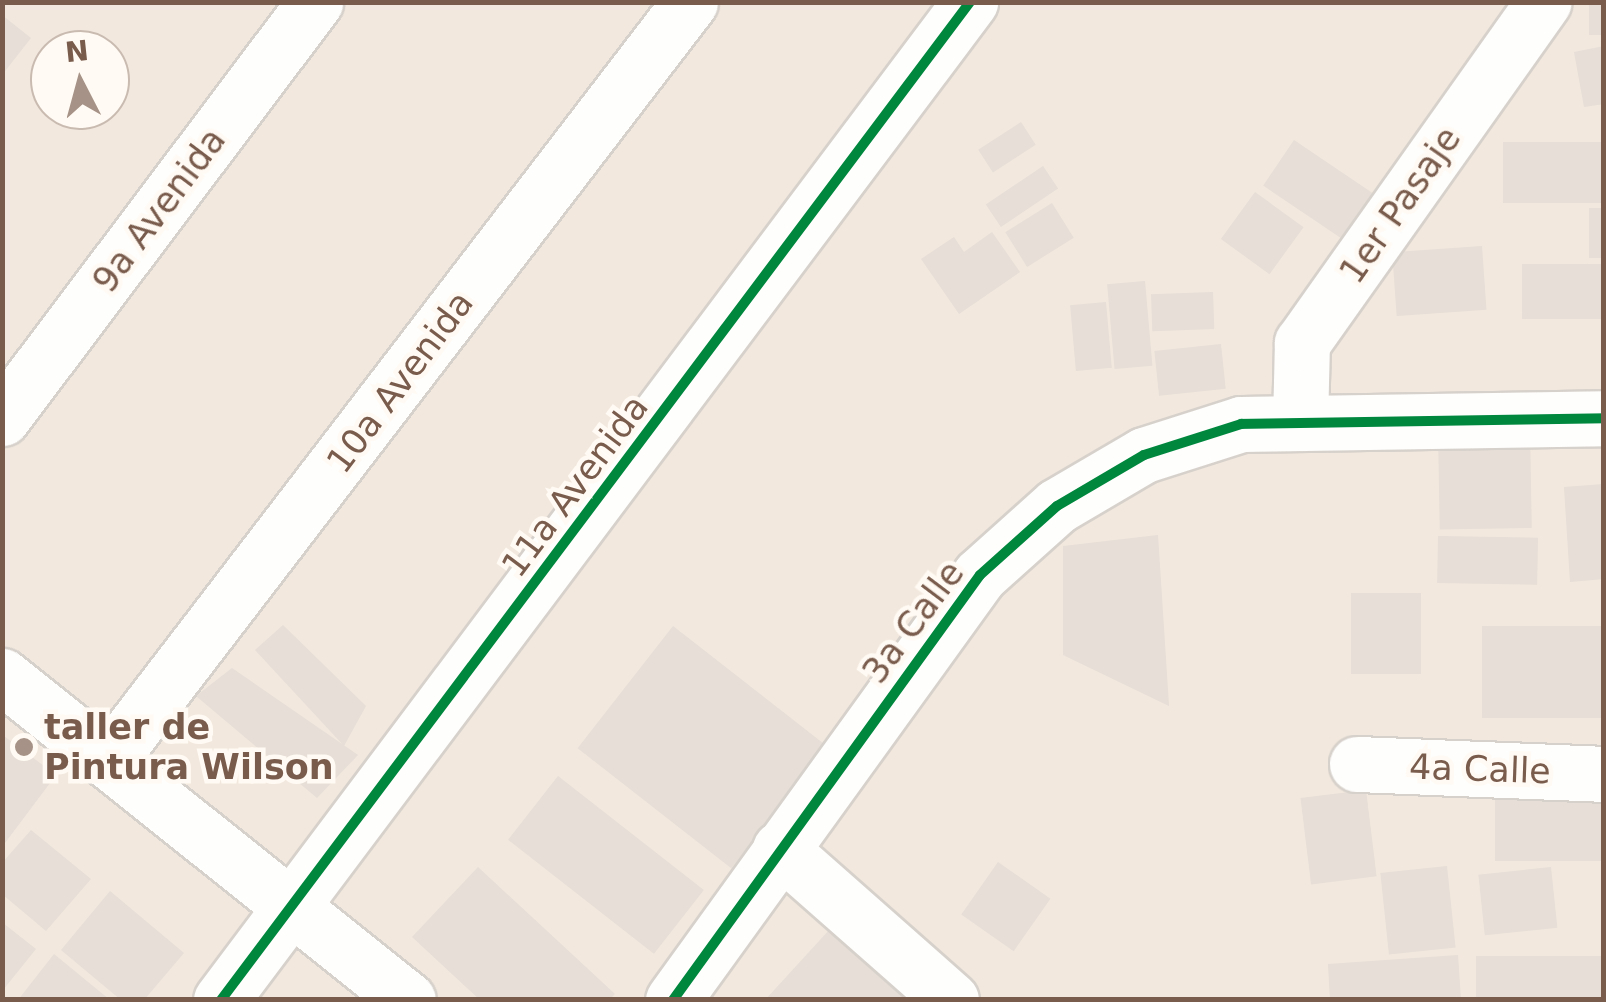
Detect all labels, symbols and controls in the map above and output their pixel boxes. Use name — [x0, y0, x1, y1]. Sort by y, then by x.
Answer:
north arrow — [30, 30, 130, 130]
text: N — [64, 34, 90, 69]
street label: 1er Pasaje — [1331, 119, 1469, 291]
street label: 9a Avenida — [84, 120, 234, 300]
street label: 10a Avenida — [318, 283, 482, 481]
street label: 11a Avenida — [493, 387, 657, 585]
street label: 3a Calle — [854, 553, 972, 691]
place label: taller de Pintura Wilson — [44, 706, 334, 788]
marker: taller de Pintura Wilson — [13, 736, 35, 758]
street label: 4a Calle — [1408, 746, 1552, 792]

